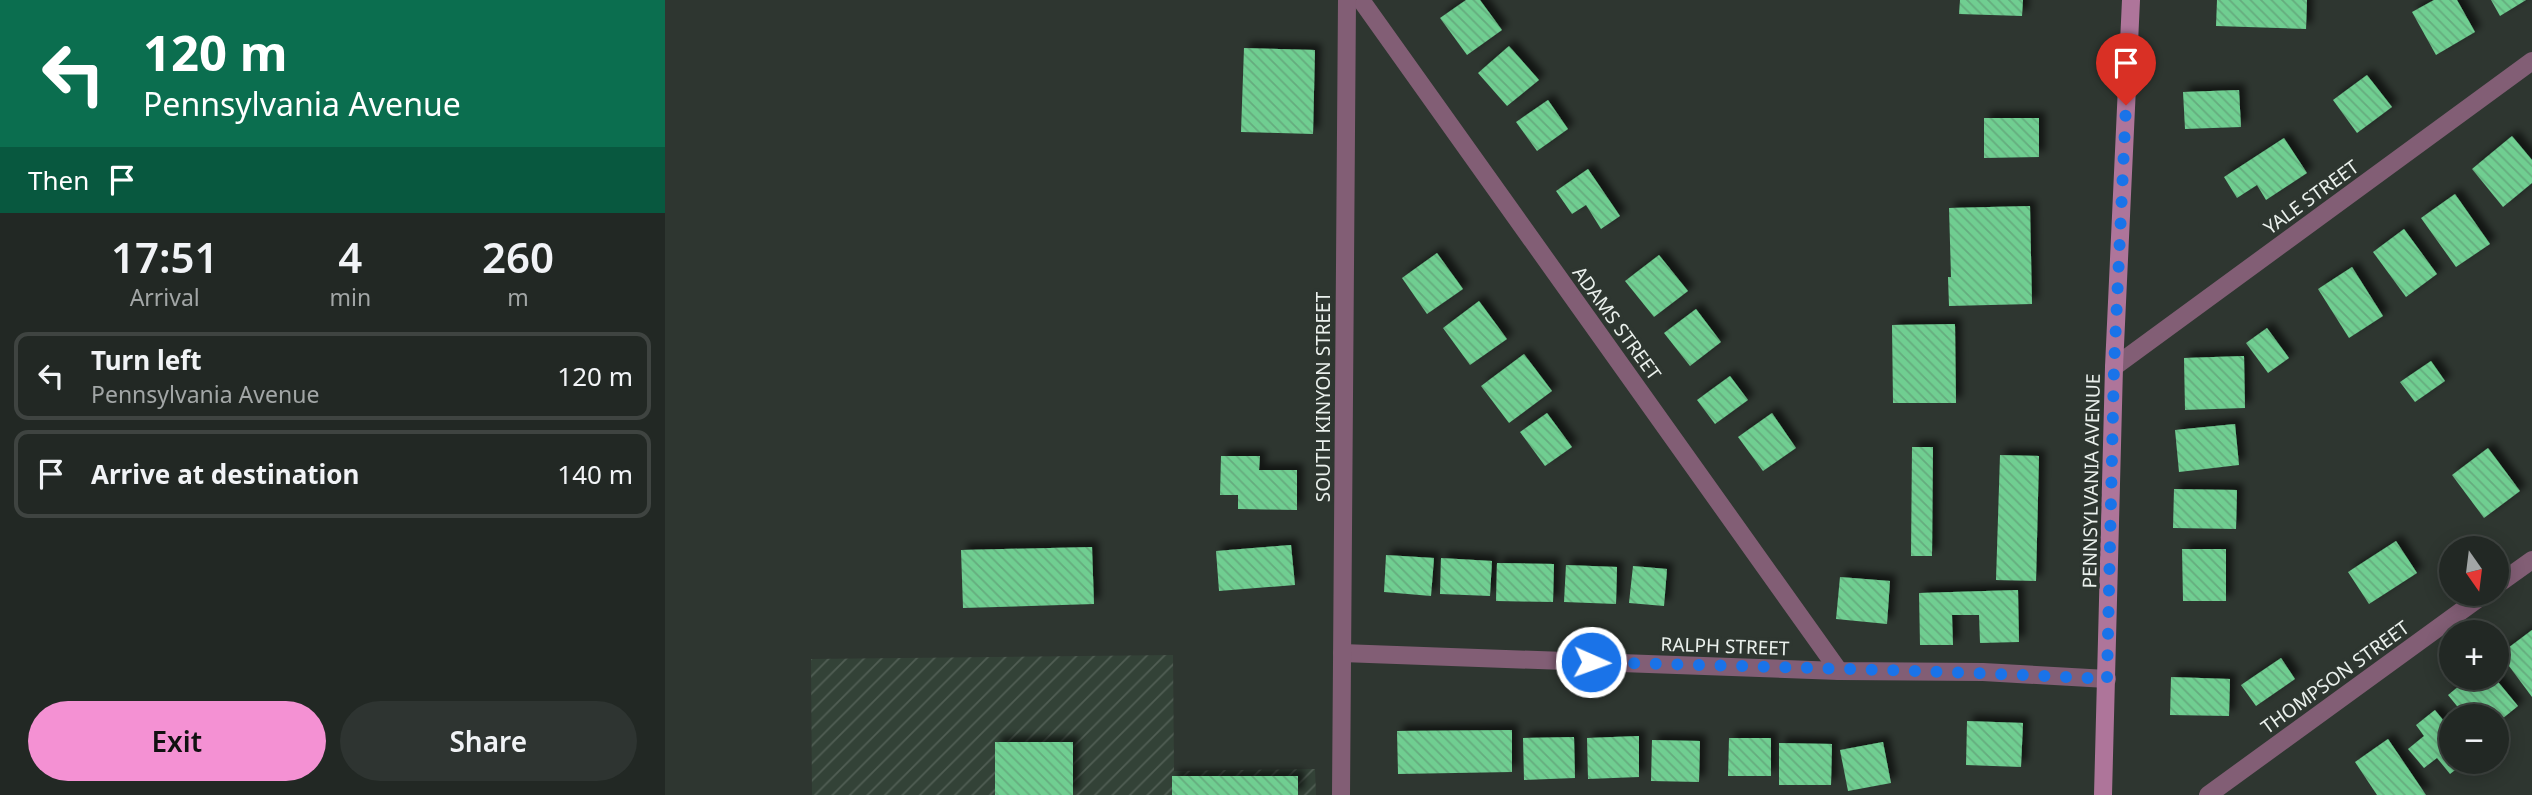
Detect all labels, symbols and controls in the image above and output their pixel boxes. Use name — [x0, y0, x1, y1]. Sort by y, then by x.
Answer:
text: 120 m — [143, 19, 288, 85]
icon: left — [28, 28, 119, 119]
pin — [2096, 33, 2156, 105]
icon: arrive — [2107, 44, 2145, 82]
text: Pennsylvania Avenue — [143, 82, 461, 125]
street label: YALE STREET — [2258, 153, 2364, 240]
icon: arrive — [103, 161, 141, 199]
text: Then — [28, 162, 89, 198]
text: 17:51 — [111, 228, 219, 285]
text: 4 — [338, 228, 362, 285]
text: 260 — [482, 228, 554, 285]
street label: ADAMS STREET — [1567, 261, 1667, 386]
text: Arrival — [130, 281, 200, 313]
text: min — [329, 281, 371, 313]
text: m — [507, 281, 529, 313]
street label: SOUTH KINYON STREET — [1310, 291, 1336, 502]
text: Turn left — [91, 342, 202, 378]
icon: left — [32, 357, 70, 395]
text: 120 m — [557, 358, 633, 394]
street label: PENNSYLVANIA AVENUE — [2076, 373, 2106, 589]
text: Pennsylvania Avenue — [91, 378, 319, 410]
icon: arrive — [32, 455, 70, 493]
text: Arrive at destination — [91, 456, 360, 492]
text: 140 m — [557, 456, 633, 492]
north arrow — [2439, 536, 2509, 606]
map controls — [2439, 536, 2509, 774]
street label: THOMPSON STREET — [2256, 614, 2415, 740]
button: + — [2439, 620, 2509, 690]
position arrow — [1554, 625, 1628, 699]
street label: RALPH STREET — [1660, 631, 1790, 661]
button: Exit — [28, 701, 326, 781]
button: Share — [340, 701, 637, 781]
button: − — [2439, 704, 2509, 774]

